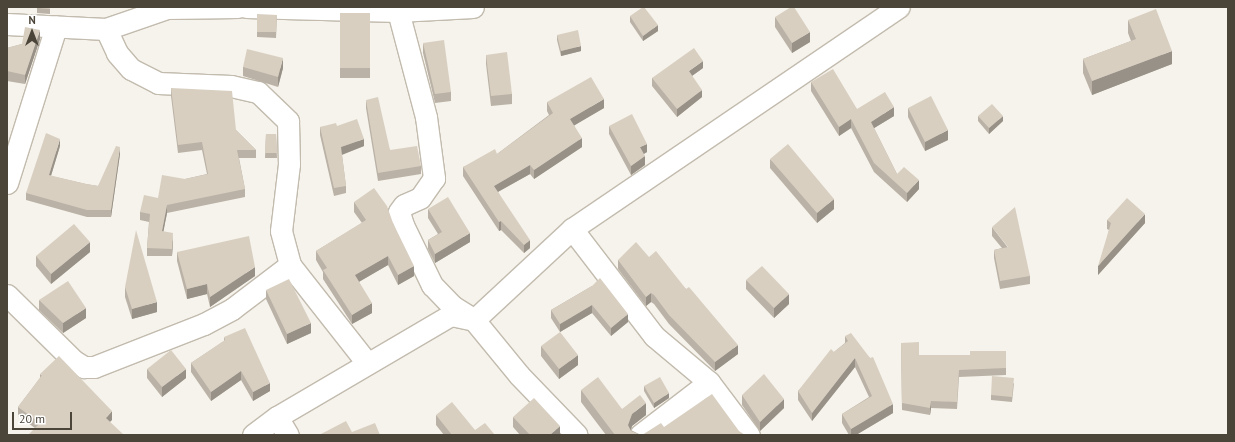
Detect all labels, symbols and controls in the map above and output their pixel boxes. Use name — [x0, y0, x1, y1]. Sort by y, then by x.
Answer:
north arrow — [12, 12, 52, 52]
text: N — [28, 13, 36, 27]
scale bar — [14, 404, 74, 430]
text: 20 m — [19, 411, 45, 426]

